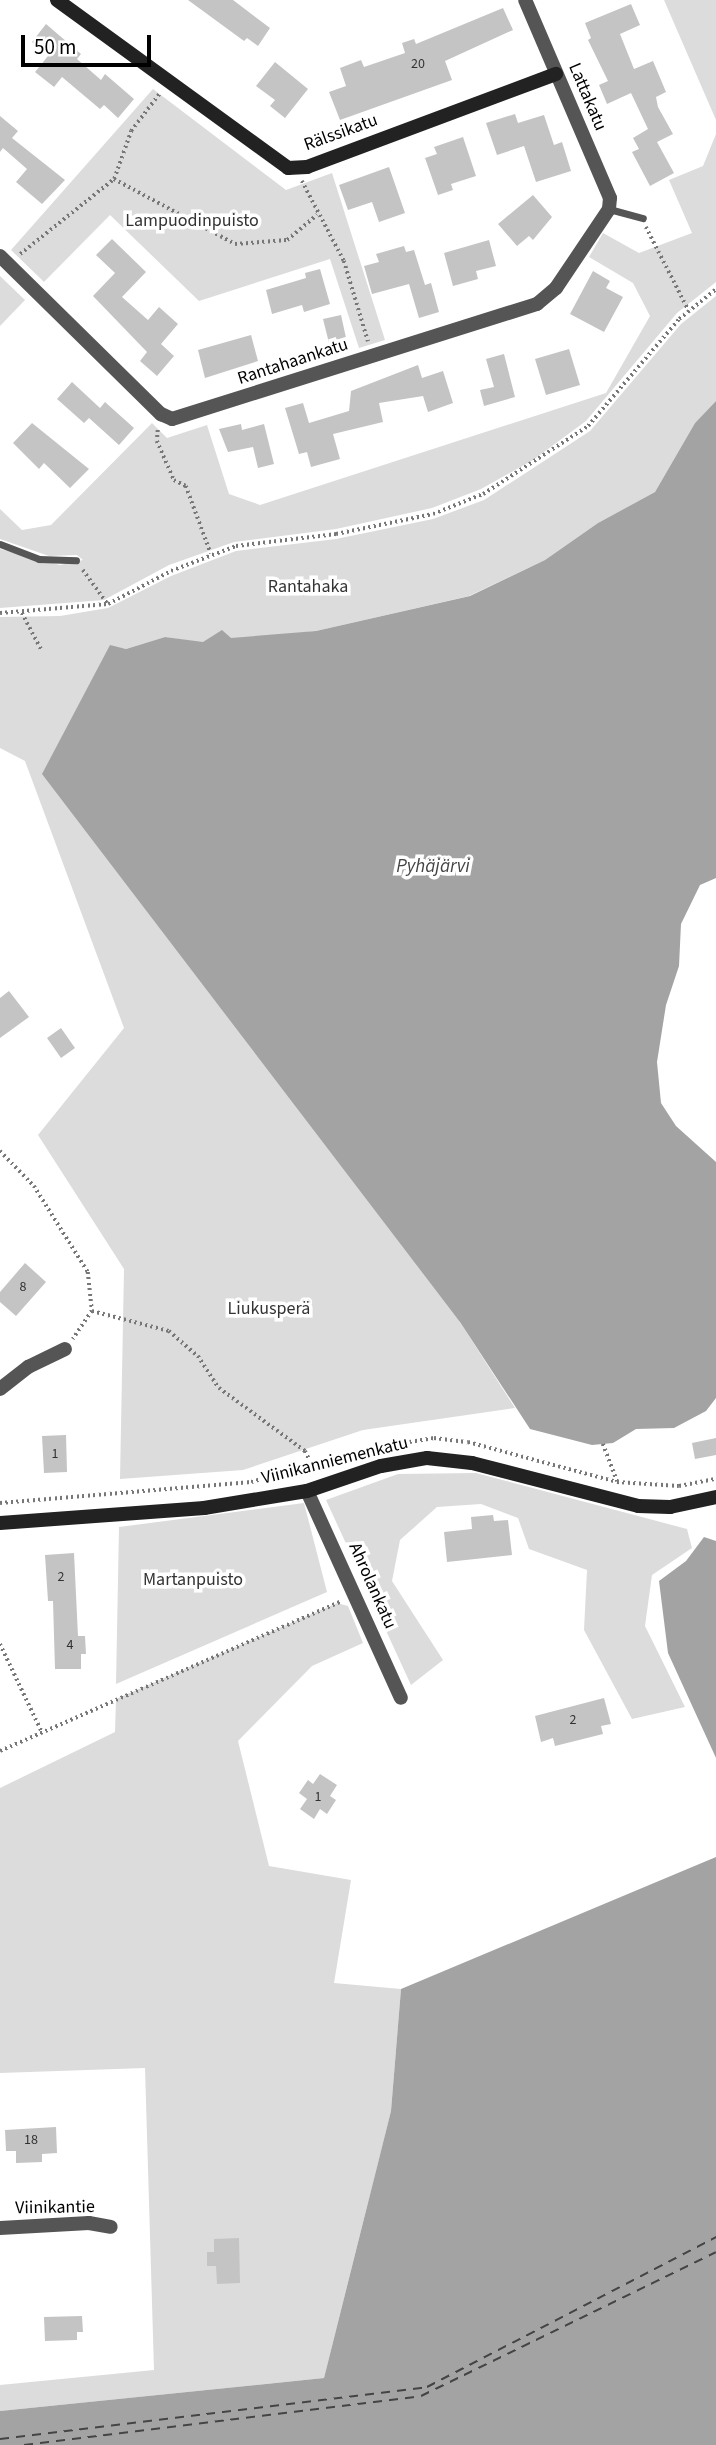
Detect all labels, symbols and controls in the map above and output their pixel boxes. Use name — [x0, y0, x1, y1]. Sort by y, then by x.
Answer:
scale bar — [24, 21, 154, 65]
text: 50 m — [34, 32, 76, 62]
house number: 20 — [411, 56, 425, 72]
street label: Lattakatu — [563, 60, 611, 134]
street label: Rälssikatu — [301, 110, 381, 156]
park label: Lampuodinpuisto — [125, 210, 259, 232]
street label: Rantahaankatu — [235, 334, 351, 390]
park label: Rantahaka — [268, 576, 348, 598]
water label: Pyhäjärvi — [396, 856, 470, 878]
house number: 8 — [20, 1279, 26, 1295]
park label: Liukusperä — [228, 1298, 310, 1320]
street label: Viinikanniemenkatu — [259, 1432, 411, 1490]
house number: 1 — [52, 1446, 58, 1462]
street label: Ahrolankatu — [343, 1539, 401, 1633]
house number: 2 — [58, 1569, 64, 1585]
park label: Martanpuisto — [143, 1569, 243, 1591]
house number: 4 — [67, 1637, 73, 1653]
house number: 2 — [570, 1712, 576, 1728]
house number: 1 — [315, 1789, 321, 1805]
house number: 18 — [24, 2132, 38, 2148]
street label: Viinikantie — [15, 2197, 95, 2219]

